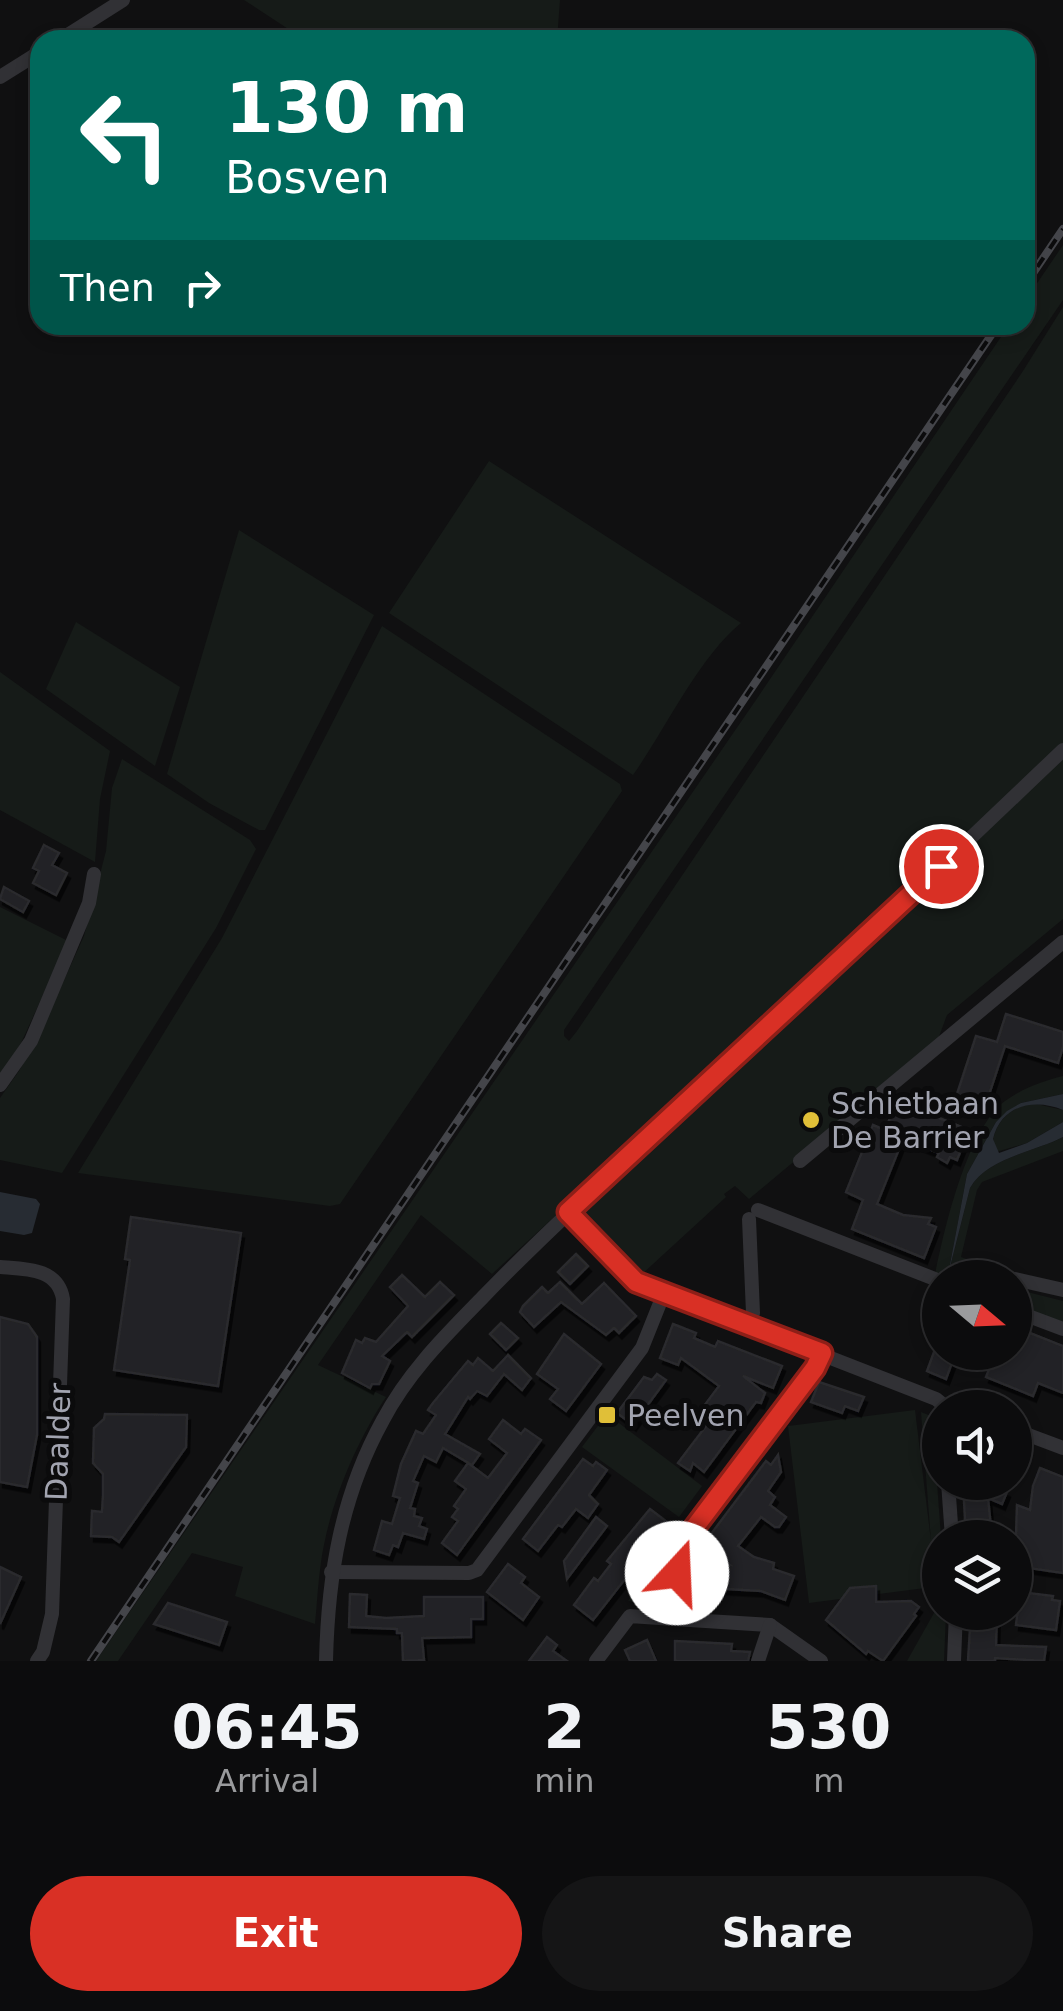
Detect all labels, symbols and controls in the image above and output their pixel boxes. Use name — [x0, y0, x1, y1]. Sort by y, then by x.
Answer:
text: 130 m — [225, 67, 468, 149]
icon: left — [60, 70, 190, 200]
text: Bosven — [225, 151, 390, 204]
icon: right — [175, 260, 230, 315]
text: Then — [60, 266, 155, 310]
pin — [899, 824, 984, 909]
icon: arrive — [914, 839, 969, 894]
place label: Schietbaan De Barrier — [831, 1086, 999, 1155]
marker: Schietbaan De Barrier — [800, 1109, 822, 1131]
north arrow — [922, 1260, 1032, 1370]
map controls — [922, 1260, 1032, 1630]
street label: Daalder — [38, 1382, 78, 1502]
button: sound — [922, 1390, 1032, 1500]
place label: Peelven — [627, 1398, 745, 1433]
marker: Peelven — [596, 1404, 618, 1426]
button: layers — [922, 1520, 1032, 1630]
position arrow — [625, 1521, 729, 1625]
text: 06:45 — [172, 1692, 363, 1762]
text: 2 — [543, 1692, 585, 1762]
text: 530 — [766, 1692, 891, 1762]
text: Arrival — [215, 1762, 319, 1800]
text: min — [534, 1762, 595, 1800]
text: m — [813, 1762, 844, 1800]
button: Exit — [30, 1876, 522, 1991]
button: Share — [542, 1876, 1033, 1991]

